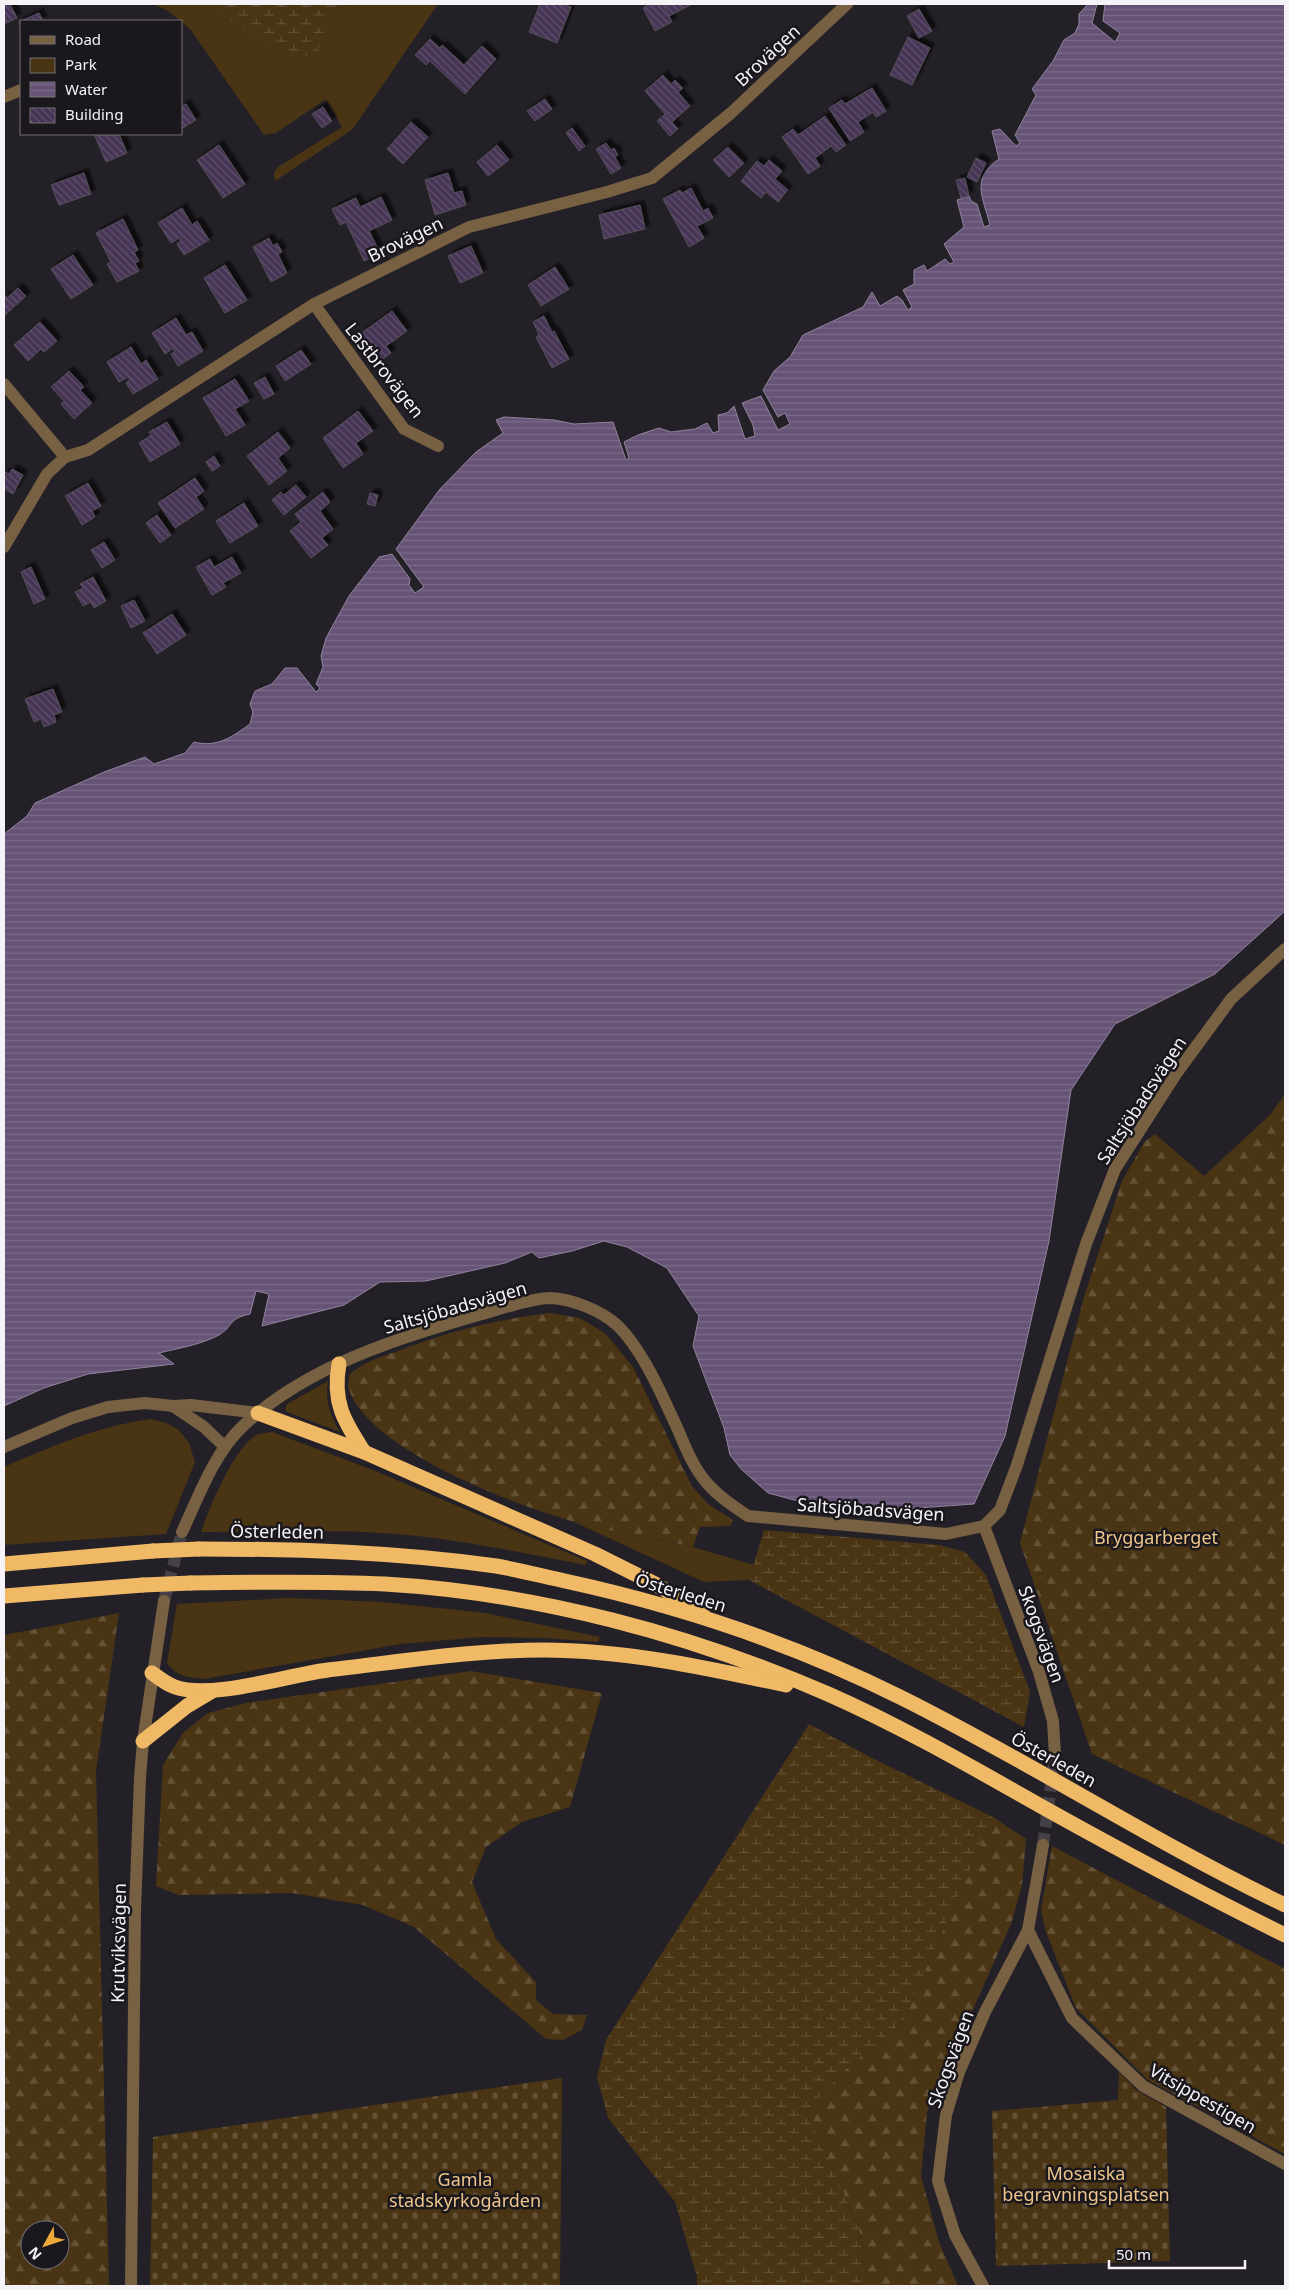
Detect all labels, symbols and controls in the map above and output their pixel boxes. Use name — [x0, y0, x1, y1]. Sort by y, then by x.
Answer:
street label: Brovägen — [729, 19, 805, 91]
legend — [20, 20, 182, 135]
text: Road — [65, 29, 101, 49]
text: Park — [65, 54, 97, 74]
text: Water — [65, 79, 107, 99]
text: Building — [65, 104, 123, 124]
street label: Brovägen — [363, 210, 447, 268]
street label: Lastbrovägen — [340, 317, 430, 423]
street label: Saltsjöbadsvägen — [1091, 1032, 1191, 1168]
street label: Saltsjöbadsvägen — [381, 1275, 529, 1339]
street label: Saltsjöbadsvägen — [796, 1492, 946, 1526]
street label: Österleden — [230, 1518, 324, 1544]
park label: Bryggarberget — [1094, 1525, 1219, 1549]
street label: Österleden — [633, 1567, 729, 1617]
street label: Skogsvägen — [1013, 1582, 1071, 1686]
street label: Österleden — [1007, 1726, 1101, 1792]
street label: Krutviksvägen — [105, 1883, 131, 2003]
street label: Skogsvägen — [921, 2007, 979, 2111]
street label: Vitsippestigen — [1145, 2058, 1261, 2138]
park label: Mosaiska begravningsplatsen — [1002, 2161, 1170, 2206]
park label: Gamla stadskyrkogården — [389, 2167, 541, 2212]
north arrow — [20, 2220, 70, 2270]
scale bar — [1109, 2238, 1245, 2270]
text: N — [24, 2243, 46, 2264]
text: 50 m — [1116, 2244, 1151, 2264]

